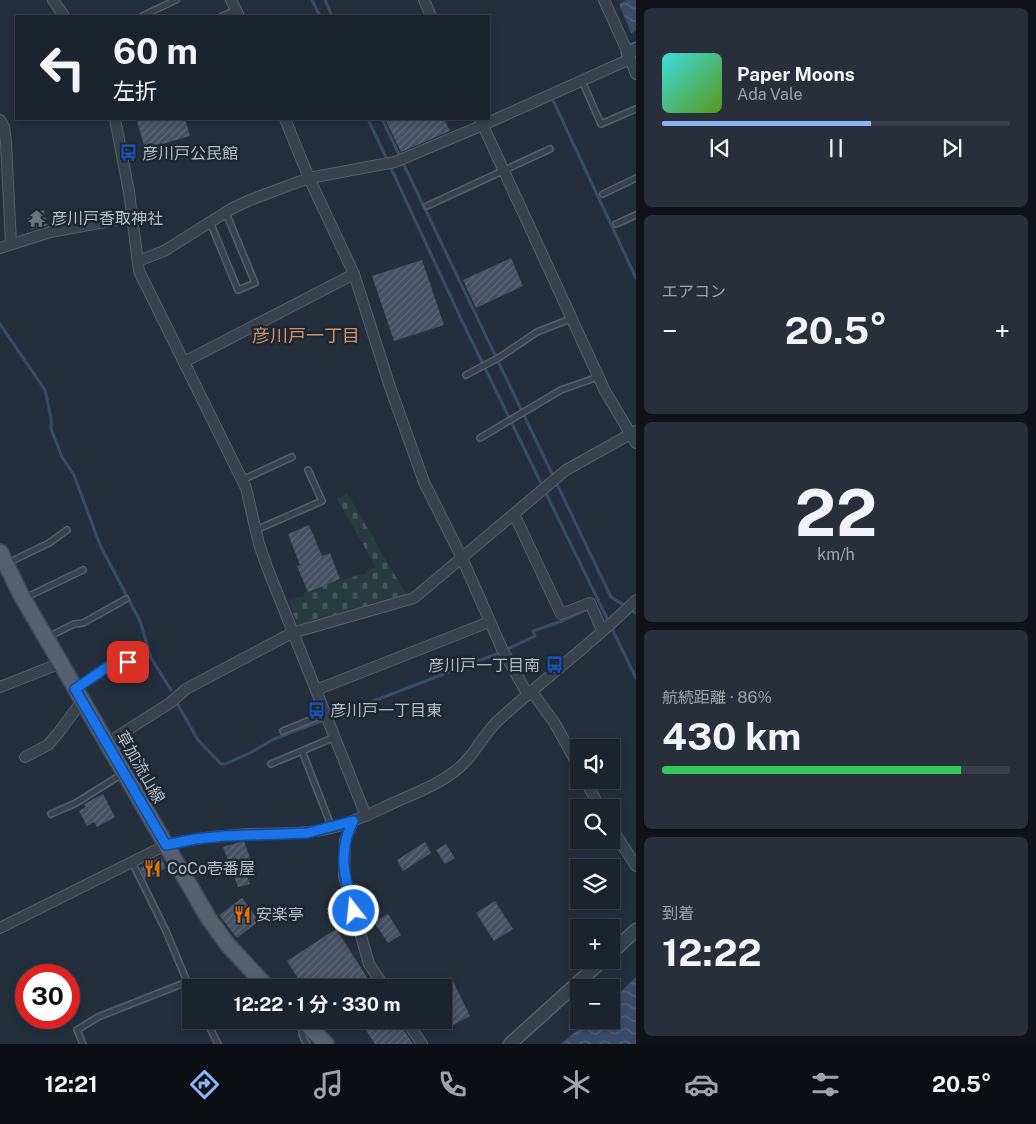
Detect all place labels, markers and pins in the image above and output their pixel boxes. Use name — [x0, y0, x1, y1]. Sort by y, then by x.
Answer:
bus stop icon: 彦川戸公民館 — [118, 143, 138, 163]
place label: 彦川戸公民館 — [142, 144, 238, 163]
temple icon: 彦川戸香取神社 — [27, 208, 47, 228]
place label: 彦川戸香取神社 — [51, 209, 163, 228]
pin — [107, 641, 149, 683]
bus stop icon: 彦川戸一丁目南 — [544, 655, 564, 675]
place label: 彦川戸一丁目南 — [428, 656, 540, 675]
bus stop icon: 彦川戸一丁目東 — [306, 700, 326, 720]
place label: 彦川戸一丁目東 — [330, 701, 442, 720]
restaurant icon: CoCo壱番屋 — [143, 858, 163, 878]
place label: CoCo壱番屋 — [167, 859, 255, 878]
restaurant icon: 安楽亭 — [232, 904, 252, 924]
place label: 安楽亭 — [256, 905, 304, 924]

